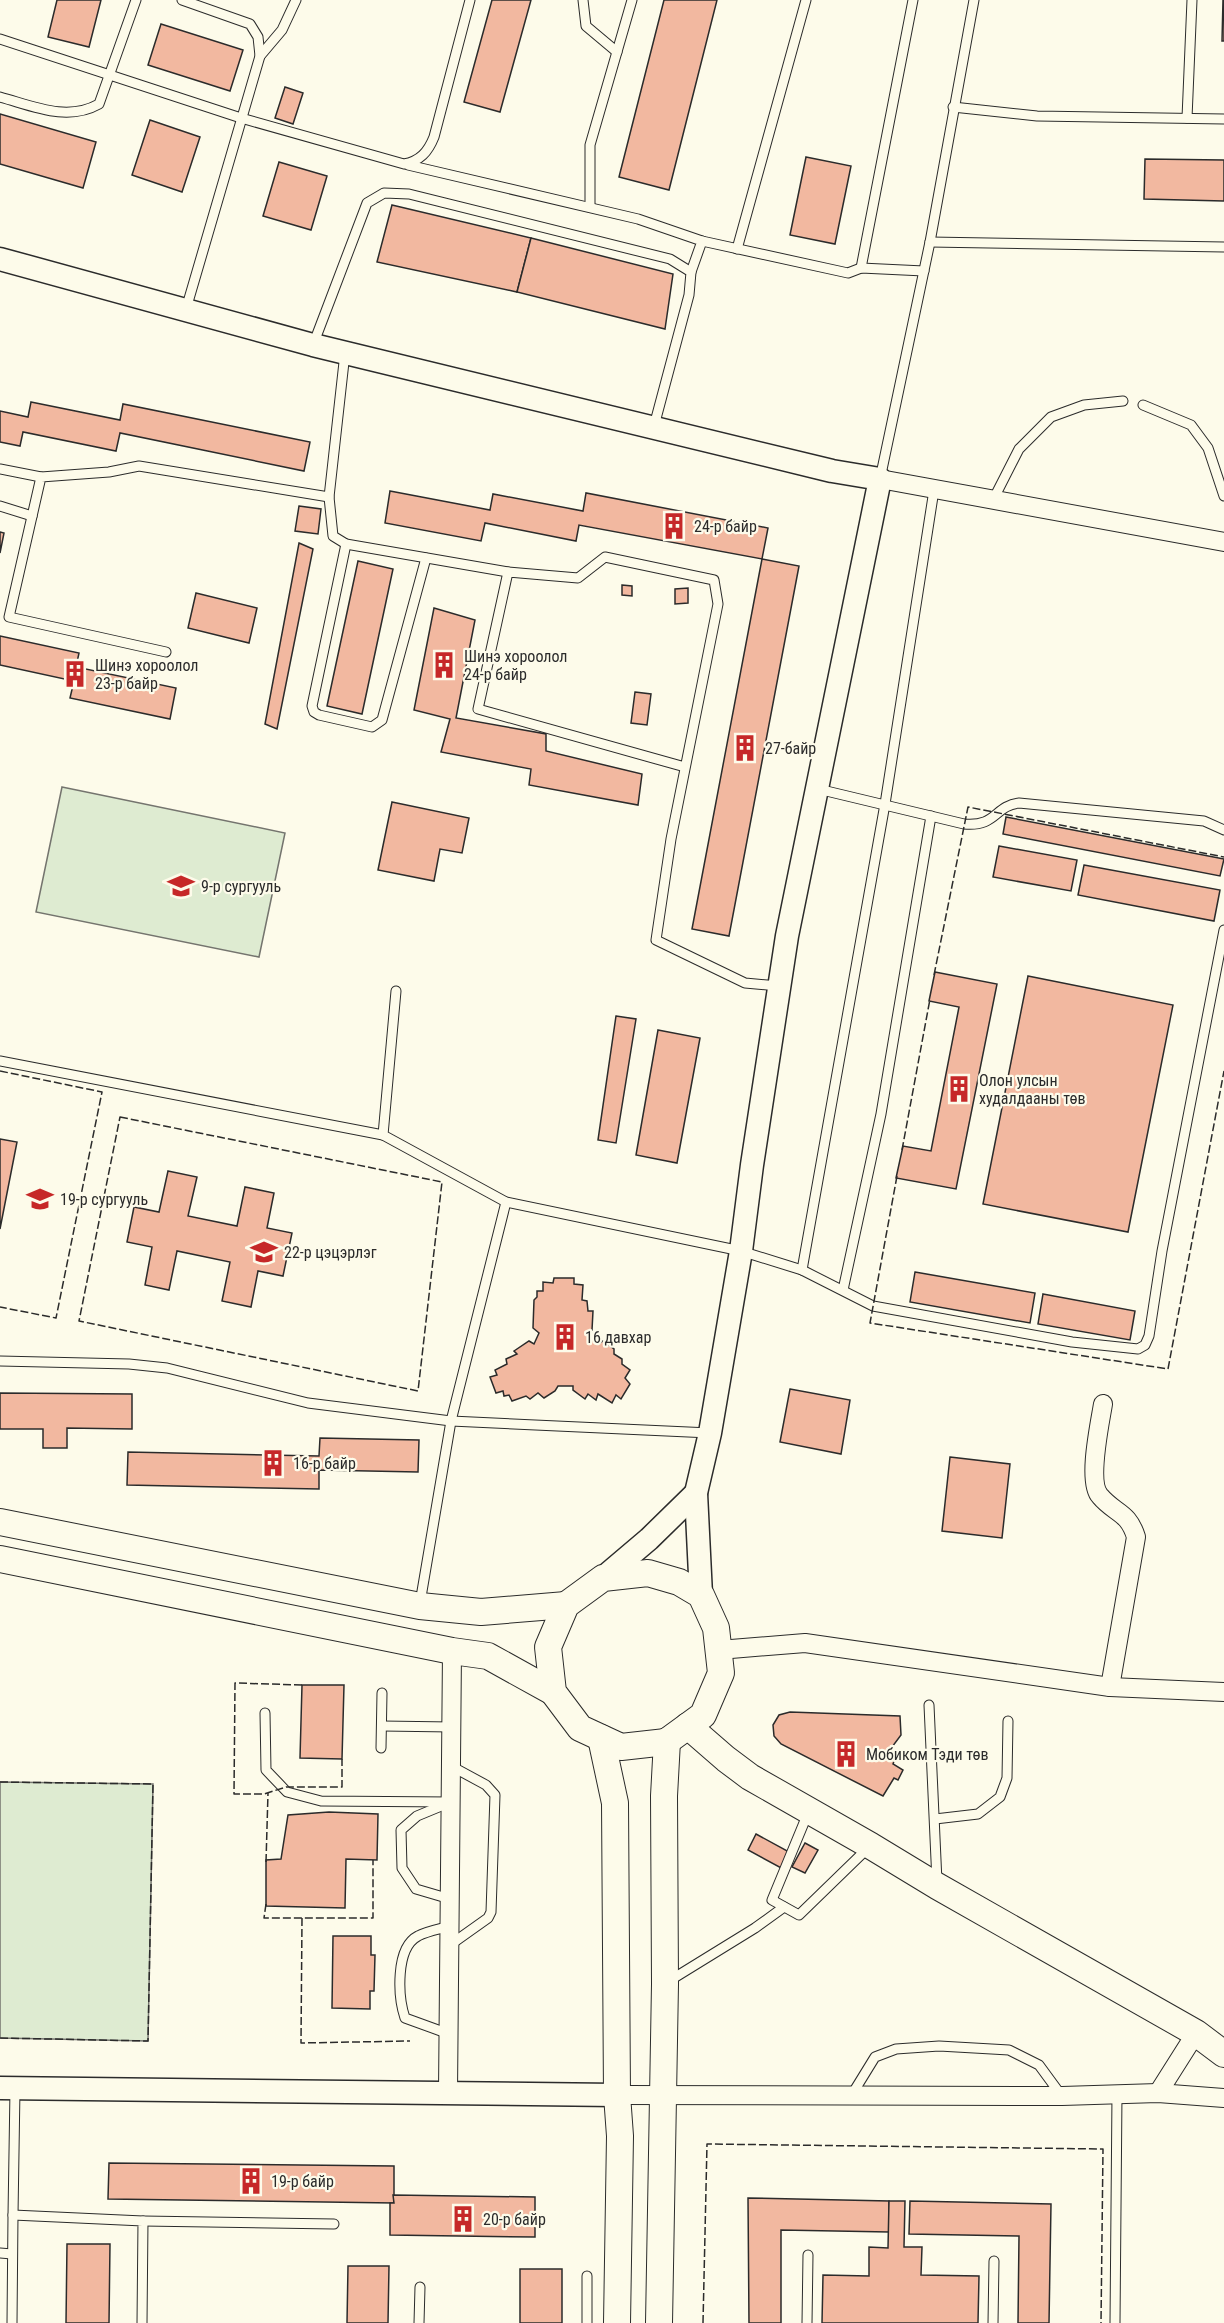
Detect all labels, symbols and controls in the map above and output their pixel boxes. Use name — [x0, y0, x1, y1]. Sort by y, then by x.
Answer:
building icon: 24-р байр — [659, 511, 689, 541]
place label: 24-р байр — [694, 517, 757, 536]
place label: Шинэ хороолол 24-р байр — [464, 647, 568, 684]
building icon: Шинэ хороолол 24-р байр — [429, 650, 459, 680]
place label: Шинэ хороолол 23-р байр — [95, 656, 199, 693]
building icon: Шинэ хороолол 23-р байр — [60, 659, 90, 689]
building icon: 27-байр — [730, 733, 760, 763]
place label: 27-байр — [765, 739, 816, 758]
school or university icon: 9-р сургууль — [166, 871, 196, 901]
place label: 9-р сургууль — [201, 877, 281, 896]
place label: Олон улсын худалдааны төв — [979, 1071, 1085, 1108]
building icon: Олон улсын худалдааны төв — [944, 1074, 974, 1104]
school or university icon: 19-р сургууль — [25, 1184, 55, 1214]
place label: 19-р сургууль — [60, 1190, 148, 1209]
school or university icon: 22-р цэцэрлэг — [249, 1237, 279, 1267]
place label: 22-р цэцэрлэг — [284, 1243, 377, 1262]
building icon: 16 давхар — [550, 1322, 580, 1352]
place label: 16 давхар — [585, 1328, 651, 1347]
building icon: 16-р байр — [258, 1448, 288, 1478]
place label: 16-р байр — [293, 1454, 356, 1473]
building icon: Мобиком Тэди төв — [831, 1739, 861, 1769]
place label: Мобиком Тэди төв — [866, 1745, 988, 1764]
building icon: 19-р байр — [236, 2166, 266, 2196]
place label: 19-р байр — [271, 2172, 334, 2191]
building icon: 20-р байр — [448, 2204, 478, 2234]
place label: 20-р байр — [483, 2210, 546, 2229]

